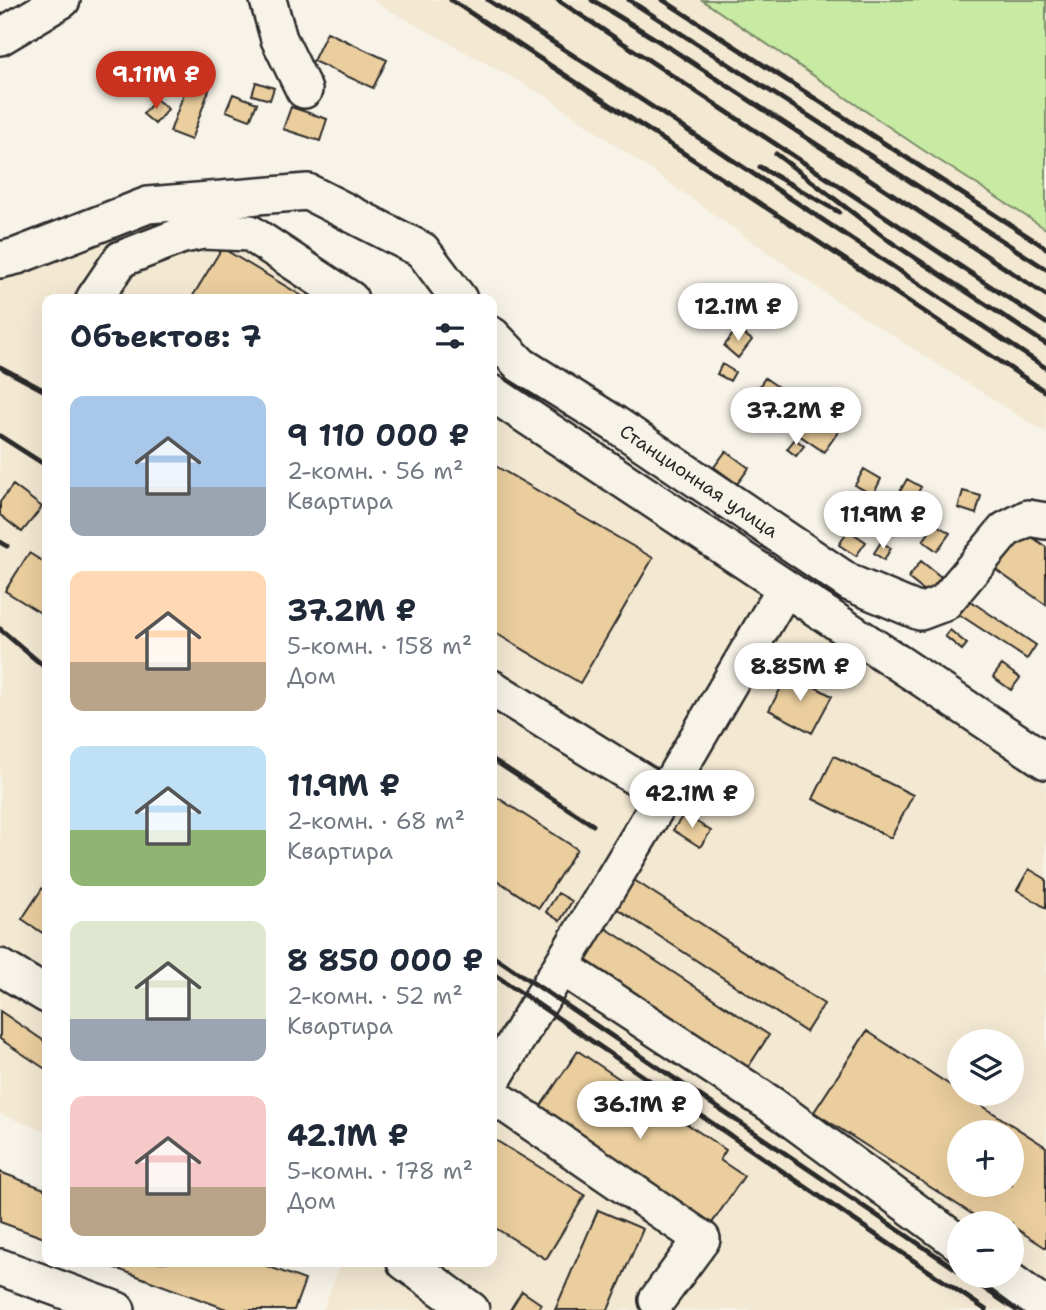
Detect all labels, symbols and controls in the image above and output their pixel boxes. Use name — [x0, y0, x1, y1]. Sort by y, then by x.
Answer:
pin: 9.11M ₽ — [91, 52, 221, 111]
text: 9.11M ₽ — [112, 59, 200, 89]
pin: 12.1M ₽ — [673, 284, 803, 343]
text: 12.1M ₽ — [694, 291, 782, 321]
text: Объектов: 7 — [70, 316, 262, 357]
icon: filters — [431, 317, 469, 355]
pin: 37.2M ₽ — [731, 388, 861, 447]
text: 37.2M ₽ — [746, 395, 846, 425]
text: 9 110 000 ₽ — [287, 415, 470, 456]
street label: Станционная улица — [615, 419, 783, 544]
icon: home — [126, 424, 210, 508]
text: 2-комн. · 56 m² — [287, 456, 464, 486]
text: Квартира — [287, 486, 393, 516]
pin: 11.9M ₽ — [818, 491, 948, 551]
text: 11.9M ₽ — [840, 499, 926, 529]
text: 37.2M ₽ — [287, 590, 417, 631]
icon: home — [126, 599, 210, 683]
text: 5-комн. · 158 m² — [287, 631, 472, 661]
pin: 8.85M ₽ — [735, 644, 865, 703]
text: 8.85M ₽ — [750, 651, 850, 681]
text: Дом — [287, 661, 336, 691]
text: 11.9M ₽ — [287, 765, 400, 806]
pin: 42.1M ₽ — [627, 770, 757, 830]
icon: home — [126, 774, 210, 858]
text: 42.1M ₽ — [645, 778, 739, 808]
text: 2-комн. · 68 m² — [287, 806, 465, 836]
text: Квартира — [287, 836, 393, 866]
text: 8 850 000 ₽ — [287, 940, 484, 981]
icon: home — [126, 949, 210, 1033]
text: 2-комн. · 52 m² — [287, 981, 463, 1011]
text: Квартира — [287, 1011, 393, 1041]
map controls — [947, 1029, 1024, 1288]
button: layers — [947, 1029, 1024, 1106]
pin: 36.1M ₽ — [575, 1082, 705, 1141]
text: 36.1M ₽ — [593, 1089, 687, 1119]
text: 42.1M ₽ — [287, 1115, 409, 1156]
button: + — [947, 1120, 1024, 1197]
icon: home — [126, 1124, 210, 1208]
text: 5-комн. · 178 m² — [287, 1156, 473, 1186]
text: Дом — [287, 1186, 336, 1216]
button: − — [947, 1211, 1024, 1288]

